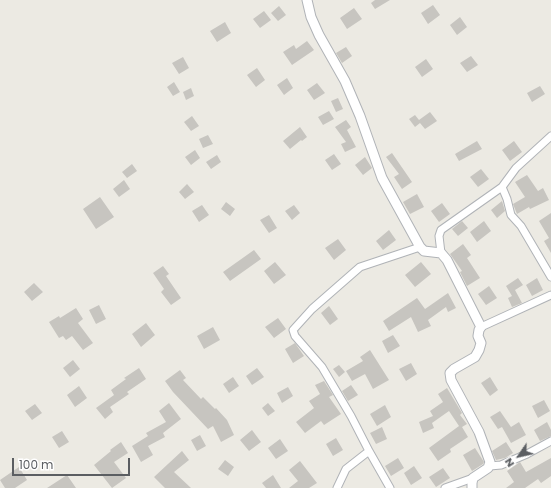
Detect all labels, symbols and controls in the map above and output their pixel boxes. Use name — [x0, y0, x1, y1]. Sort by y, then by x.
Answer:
north arrow — [499, 436, 539, 476]
scale bar — [14, 450, 132, 476]
text: N — [500, 455, 518, 471]
text: 100 m — [19, 456, 53, 473]

